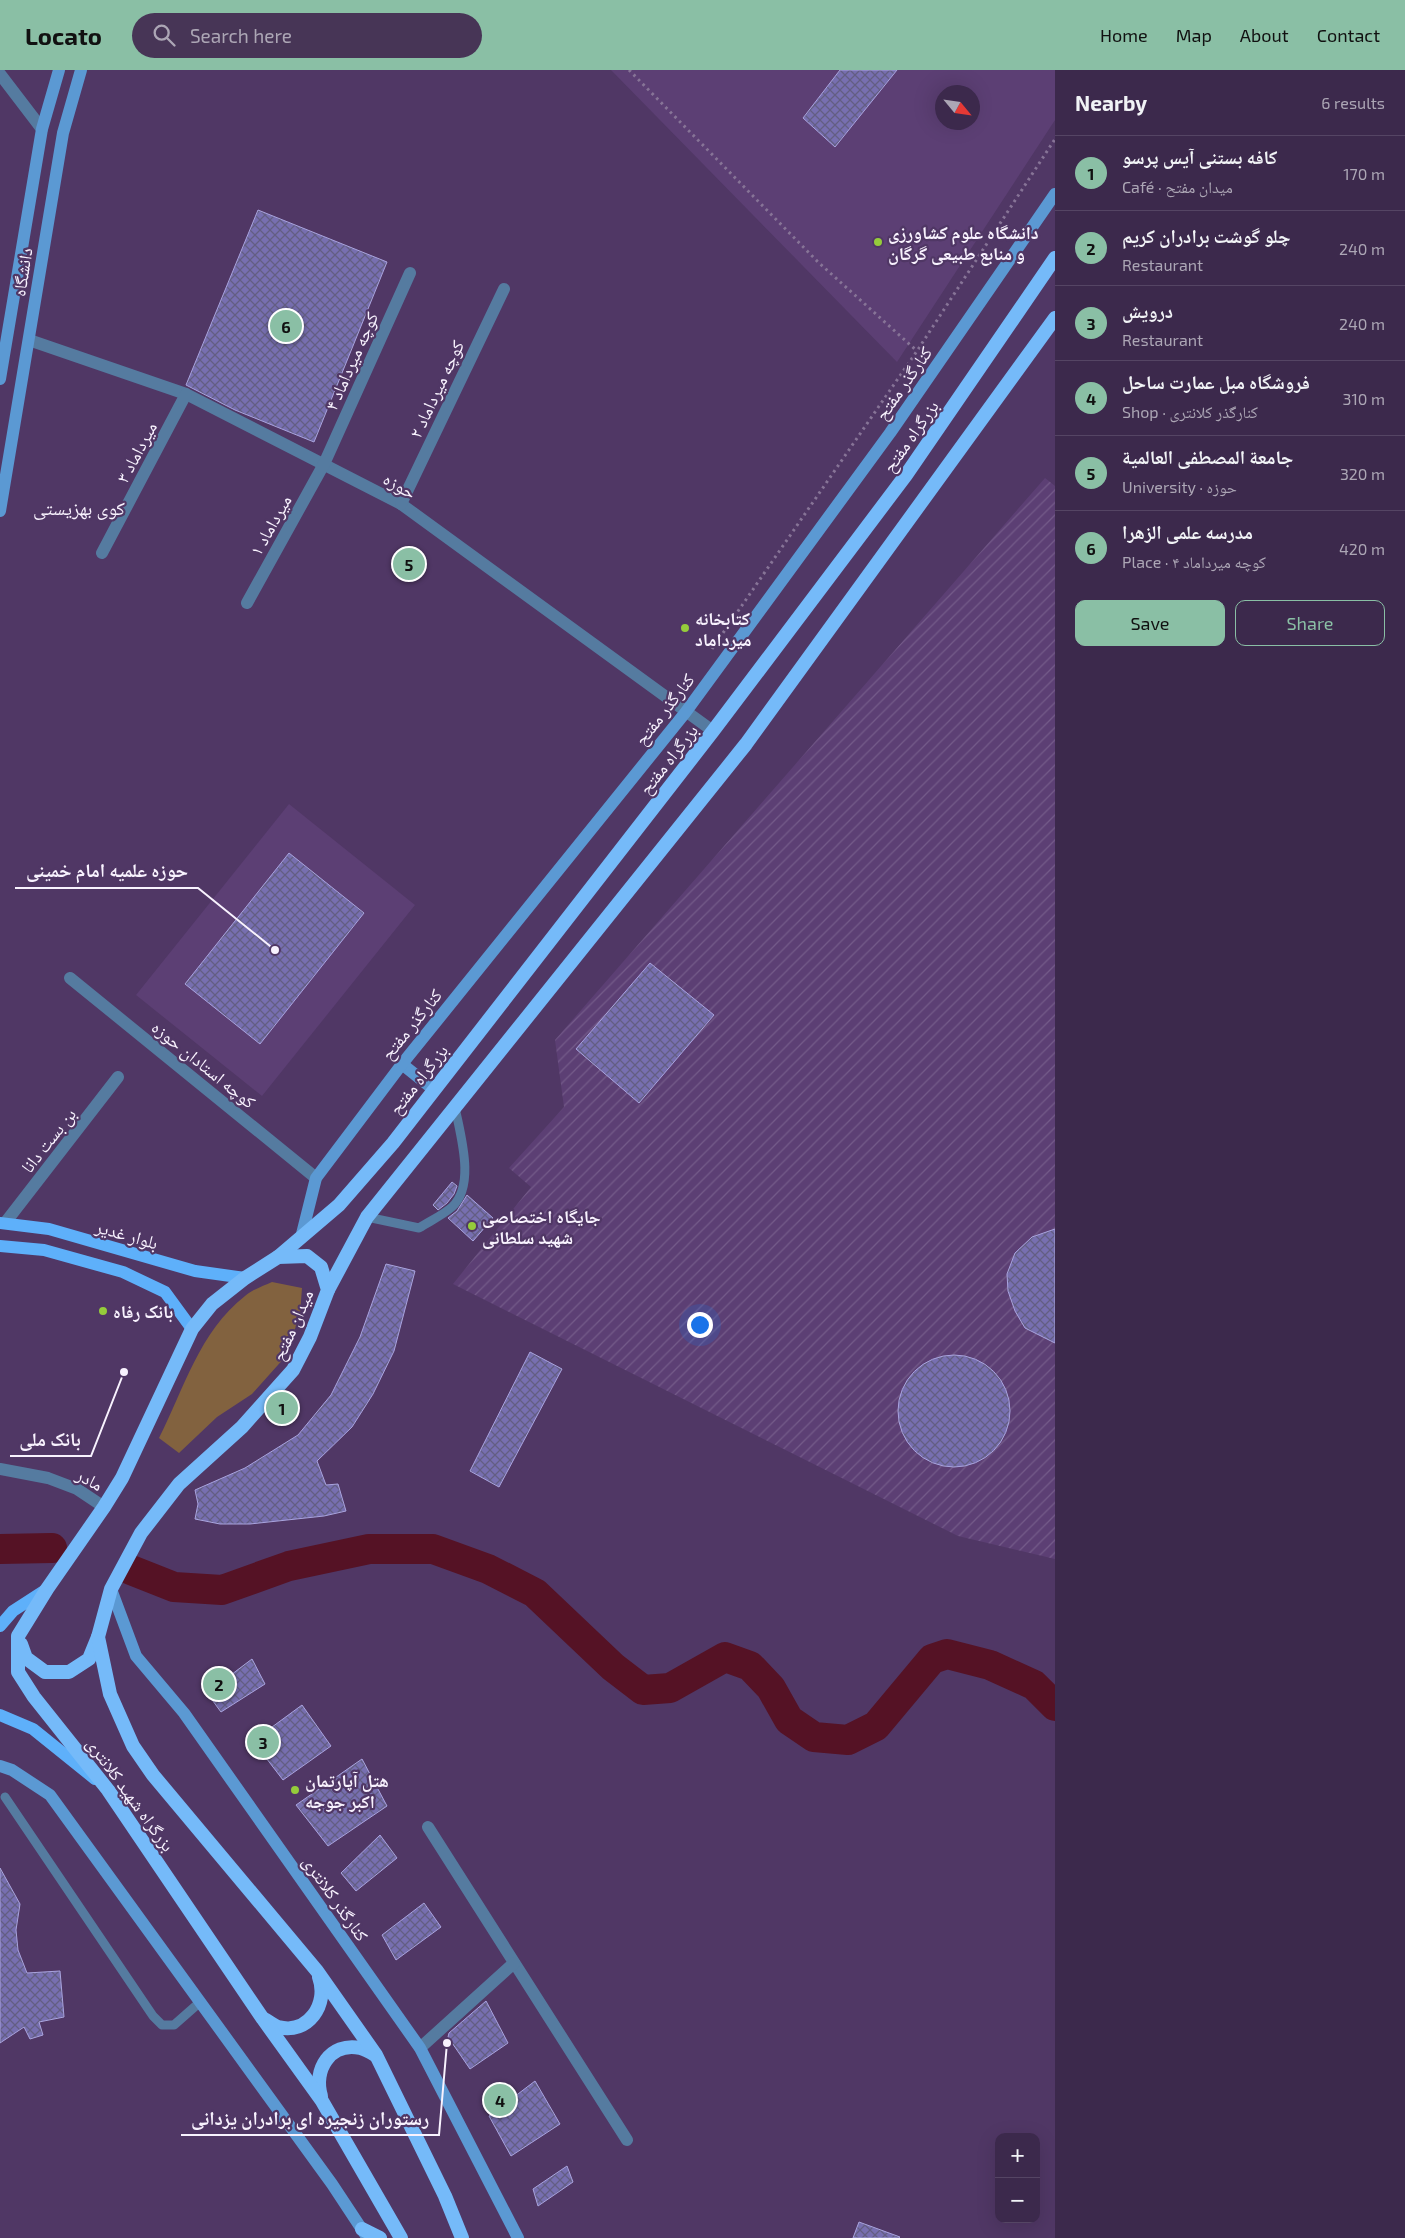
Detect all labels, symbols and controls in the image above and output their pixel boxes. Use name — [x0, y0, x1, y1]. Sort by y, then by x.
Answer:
search box — [132, 13, 482, 58]
text: Locato — [25, 21, 102, 50]
icon: search — [150, 21, 178, 49]
text: Search here — [190, 24, 292, 47]
text: Home — [1100, 24, 1148, 46]
text: Map — [1176, 24, 1212, 46]
text: About — [1240, 24, 1289, 46]
text: Contact — [1317, 24, 1380, 46]
north arrow — [935, 85, 980, 130]
text: Nearby — [1075, 90, 1147, 115]
text: 6 results — [1321, 93, 1385, 112]
text: کافه بستنی آیس پرسو — [1122, 145, 1277, 168]
text: 1 — [1088, 164, 1094, 183]
text: 170 m — [1343, 164, 1385, 183]
text: Café · میدان مفتح — [1122, 177, 1233, 196]
place label: دانشگاه علوم کشاورزی و منابع طبیعی گرگان — [888, 221, 1039, 266]
text: چلو گوشت برادران کریم — [1122, 224, 1291, 247]
marker: دانشگاه علوم کشاورزی و منابع طبیعی گرگان — [872, 236, 884, 248]
text: 2 — [1086, 239, 1096, 258]
text: 240 m — [1339, 239, 1385, 258]
street label: دانشگاه — [7, 246, 37, 298]
text: Restaurant — [1122, 255, 1203, 274]
text: درویش — [1122, 299, 1173, 322]
pin: 6 — [270, 307, 302, 345]
street label: کوچه میرداماد ۴ — [319, 308, 383, 414]
text: 3 — [1086, 314, 1096, 333]
text: 240 m — [1339, 314, 1385, 333]
text: Restaurant — [1122, 330, 1203, 349]
street label: کوچه میرداماد ۲ — [404, 336, 469, 442]
street label: کنارگذر مفتح — [870, 342, 938, 425]
text: فروشگاه مبل عمارت ساحل — [1122, 370, 1310, 393]
text: 4 — [1086, 389, 1096, 408]
text: 310 m — [1343, 389, 1385, 408]
street label: بزرگراه مفتح — [877, 396, 945, 478]
text: Shop · کنارگذر کلانتری — [1122, 402, 1258, 421]
street label: ۳ میرداماد — [111, 418, 161, 486]
text: جامعة المصطفی العالمیة — [1122, 445, 1293, 468]
text: 5 — [1087, 464, 1095, 483]
text: 320 m — [1340, 464, 1385, 483]
street label: حوزه — [380, 467, 420, 503]
text: University · حوزه — [1122, 477, 1237, 496]
street label: ۱ میرداماد — [244, 491, 296, 559]
district label: کوی بهزیستی — [33, 496, 125, 520]
text: مدرسه علمی الزهرا — [1122, 520, 1253, 543]
text: 6 — [1086, 539, 1096, 558]
text: 420 m — [1339, 539, 1385, 558]
pin: 5 — [393, 545, 425, 583]
text: Place · کوچه میرداماد ۴ — [1122, 552, 1266, 571]
button: Save — [1075, 600, 1225, 646]
button: Share — [1235, 600, 1385, 646]
place label: کتابخانه میرداماد — [695, 607, 752, 650]
marker: کتابخانه میرداماد — [679, 622, 691, 634]
street label: کنارگذر مفتح — [629, 668, 701, 750]
street label: بزرگراه مفتح — [634, 719, 704, 800]
callout: حوزه علمیه امام خمینی — [15, 854, 198, 888]
text: حوزه علمیه امام خمینی — [26, 858, 188, 884]
street label: کنارگذر مفتح — [376, 984, 448, 1065]
street label: کوچه استادان حوزه — [147, 1015, 261, 1114]
street label: بزرگراه مفتح — [384, 1039, 454, 1120]
street label: بن بست دانا — [16, 1103, 81, 1177]
place label: جایگاه اختصاصی شهید سلطانی — [482, 1205, 601, 1249]
street label: بلوار غدیر — [92, 1214, 161, 1254]
marker: جایگاه اختصاصی شهید سلطانی — [466, 1220, 478, 1232]
street label: میدان مفتح — [267, 1286, 319, 1365]
place label: بانک رفاه — [113, 1300, 173, 1323]
marker: بانک رفاه — [97, 1305, 109, 1317]
your location — [687, 1312, 713, 1338]
pin: 1 — [266, 1389, 298, 1427]
callout: بانک ملی — [10, 1422, 91, 1456]
text: بانک ملی — [19, 1427, 81, 1451]
street label: مادر — [72, 1462, 107, 1495]
pin: 2 — [203, 1665, 235, 1703]
pin: 3 — [247, 1723, 279, 1761]
street label: بزرگراه شهید کلانتری — [81, 1733, 180, 1856]
place label: هتل آپارتمان اکبر جوجه — [305, 1769, 389, 1813]
marker: هتل آپارتمان اکبر جوجه — [289, 1784, 301, 1796]
street label: کنارگذر کلانتری — [298, 1851, 374, 1946]
pin: 4 — [484, 2081, 516, 2119]
callout: رستوران زنجیره ای برادران یزدانی — [181, 2101, 439, 2135]
text: رستوران زنجیره ای برادران یزدانی — [191, 2106, 429, 2130]
map controls — [995, 2133, 1040, 2223]
button: + — [995, 2133, 1040, 2178]
button: − — [995, 2178, 1040, 2223]

